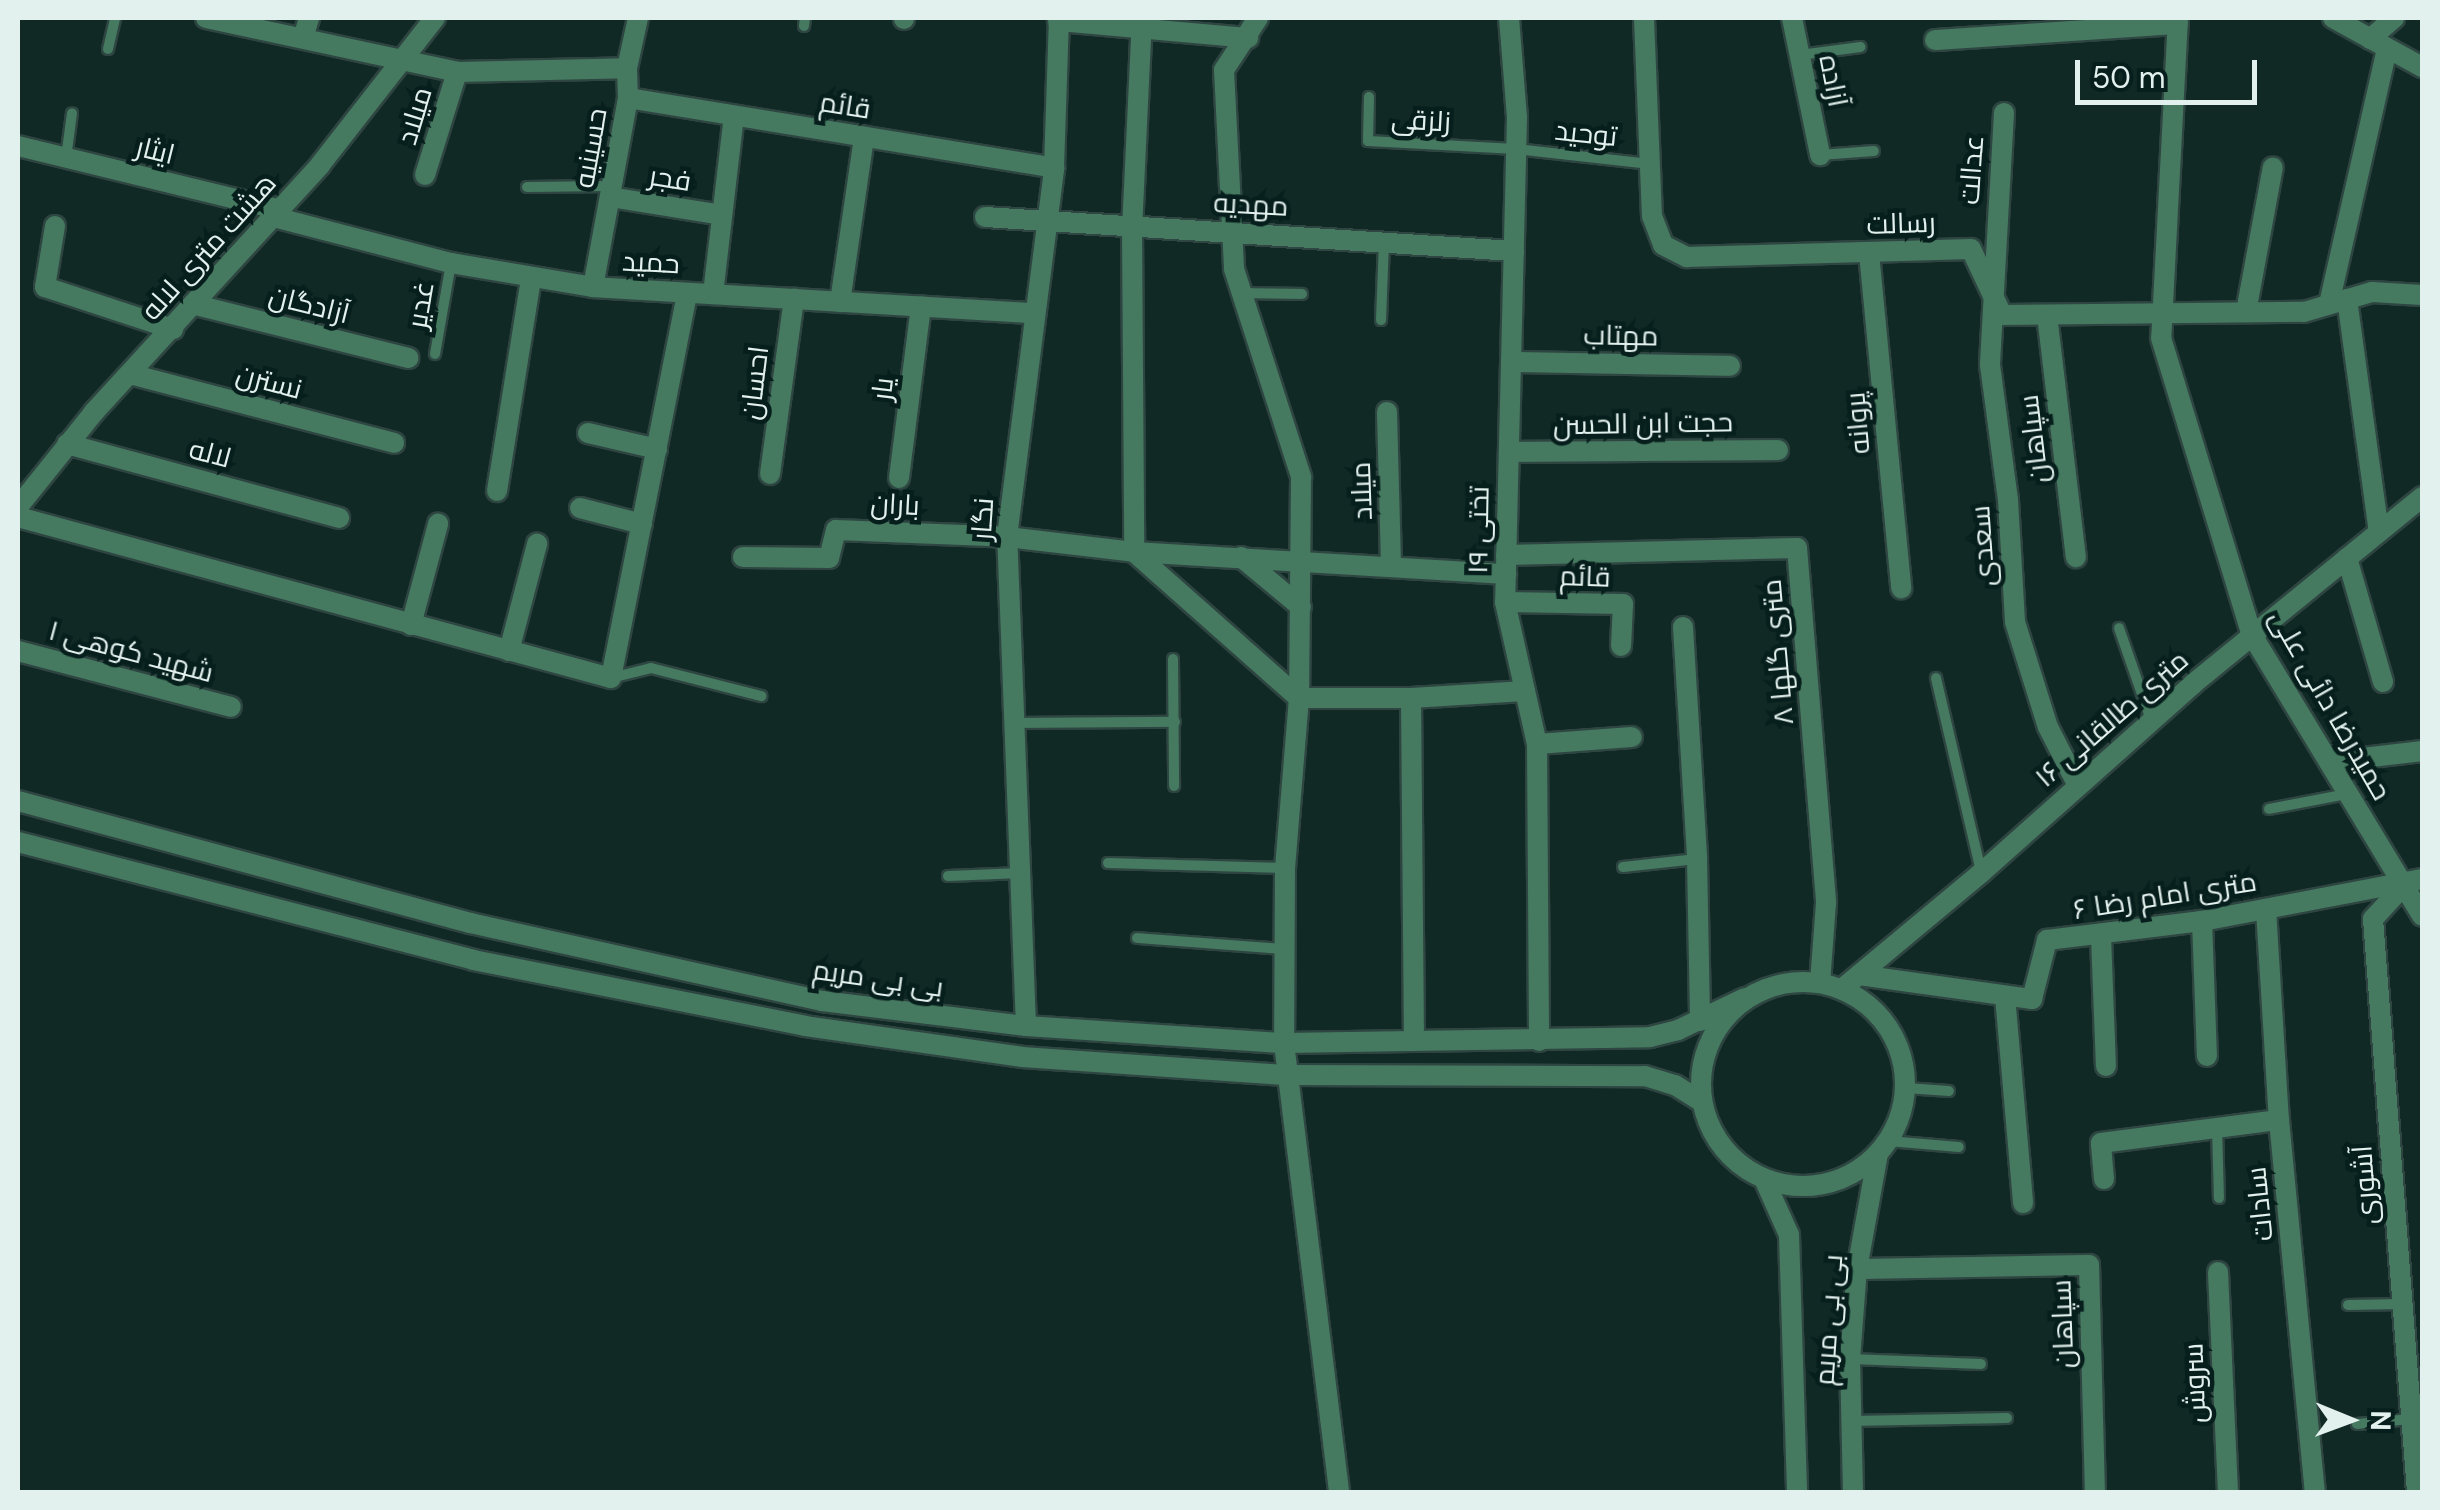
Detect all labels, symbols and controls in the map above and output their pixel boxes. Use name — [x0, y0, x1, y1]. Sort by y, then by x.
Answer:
scale bar — [2080, 40, 2262, 102]
street label: آزاده — [1812, 52, 1854, 110]
text: 50 m — [2092, 58, 2166, 97]
street label: میلاد — [390, 83, 440, 149]
street label: قائم — [817, 85, 873, 127]
street label: زلزقی — [1390, 103, 1452, 139]
street label: حسینیه — [567, 105, 615, 191]
street label: توحید — [1553, 114, 1619, 154]
street label: ایثار — [132, 130, 178, 172]
street label: عدالت — [1953, 134, 1991, 206]
street label: فجر — [646, 159, 694, 199]
street label: هشت متری لاله — [134, 167, 284, 327]
street label: مهدیه — [1213, 186, 1289, 224]
street label: رسالت — [1866, 206, 1936, 242]
street label: حمید — [621, 245, 681, 281]
street label: آزادگان — [265, 279, 353, 331]
street label: غدیر — [400, 279, 442, 331]
street label: مهتاب — [1583, 319, 1659, 353]
street label: احسان — [734, 344, 776, 422]
street label: نسترن — [232, 357, 306, 407]
street label: یار — [865, 375, 901, 403]
street label: پروانه — [1839, 390, 1877, 456]
street label: سپاهان — [2012, 393, 2056, 485]
street label: حجت ابن الحسن — [1553, 406, 1733, 442]
street label: لاله — [185, 432, 235, 476]
street label: میلاد — [1344, 461, 1380, 521]
street label: تختی ۱۹ — [1461, 486, 1497, 574]
street label: باران — [870, 487, 920, 523]
street label: نگار — [965, 496, 1001, 542]
street label: سعدی — [1963, 504, 2003, 588]
street label: قائم — [1559, 559, 1611, 595]
street label: ۸ متری گلها — [1755, 578, 1801, 726]
street label: حمیدرضا دائی علی — [2262, 604, 2398, 806]
street label: شهید کوهی ۱ — [45, 614, 217, 690]
street label: ۱۶ متری طالقانی — [2029, 643, 2195, 795]
street label: ۶ متری امام رضا — [2071, 865, 2259, 927]
street label: بی بی مریم — [810, 953, 946, 1005]
street label: آشوری — [2345, 1144, 2385, 1226]
street label: سادات — [2239, 1165, 2281, 1243]
street label: بی بی مریم — [1808, 1253, 1850, 1387]
street label: سپاهان — [2045, 1279, 2081, 1369]
street label: سروش — [2177, 1342, 2213, 1424]
north arrow — [2300, 1370, 2400, 1470]
text: N — [2362, 1410, 2399, 1431]

